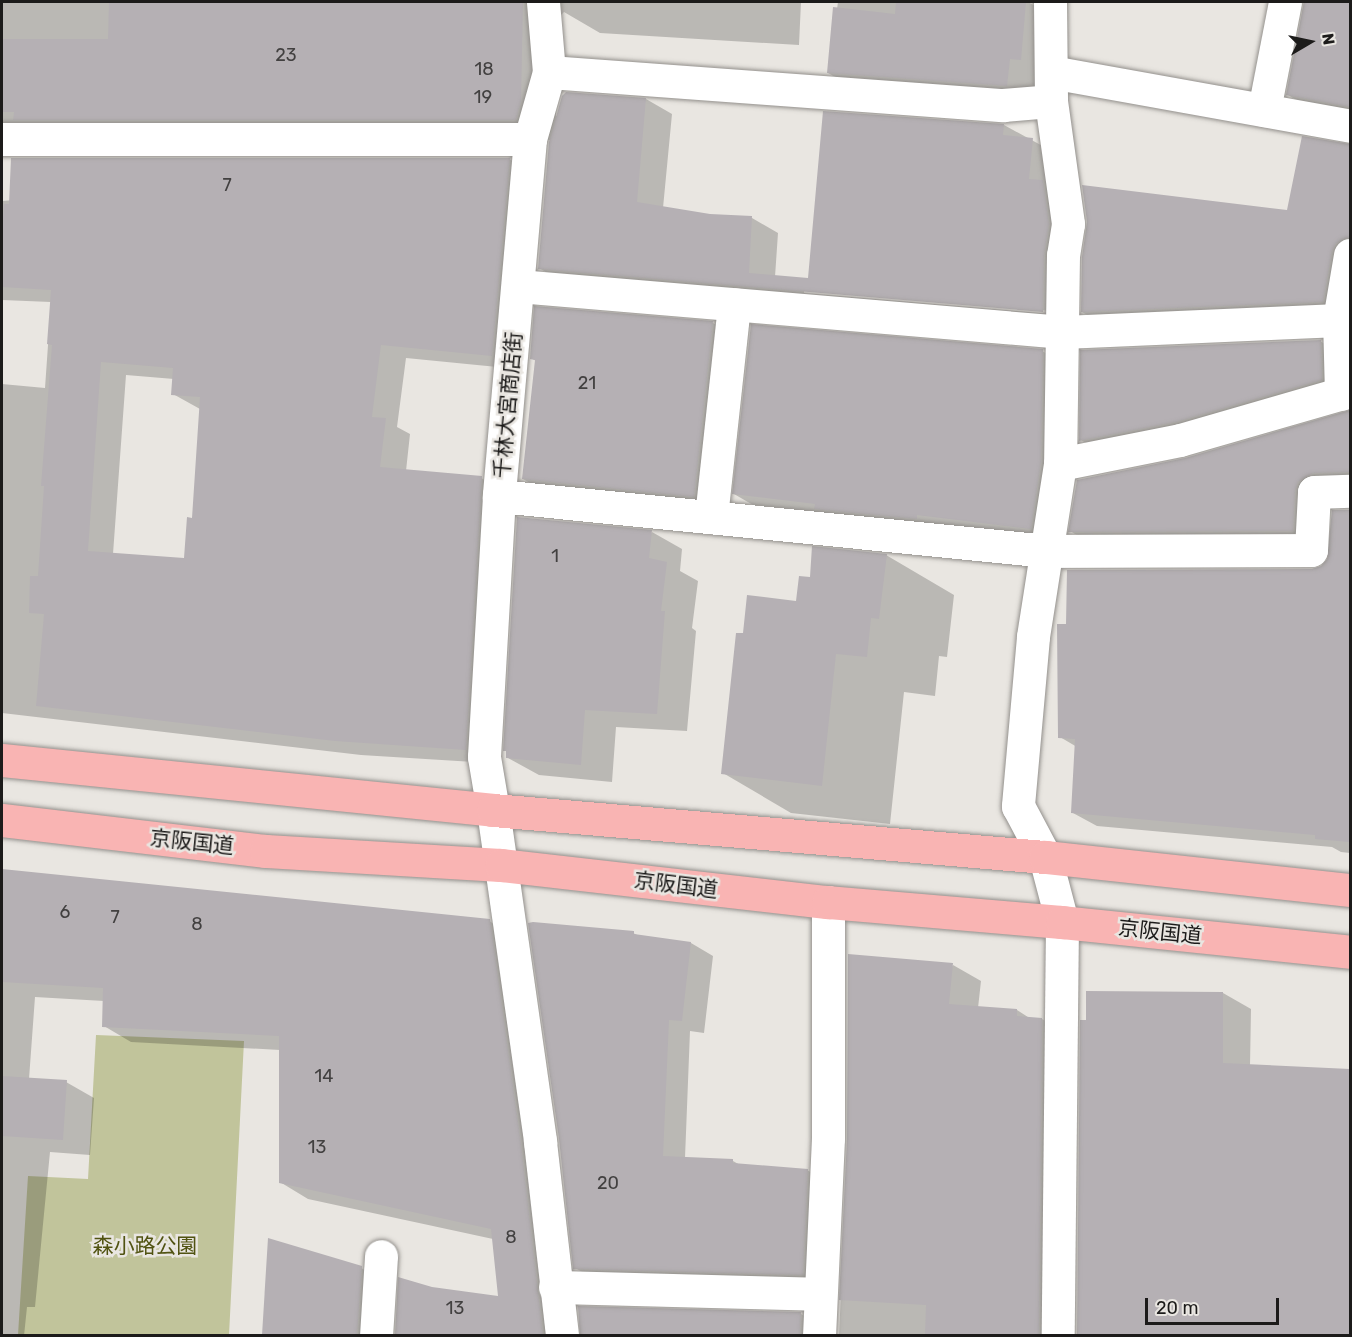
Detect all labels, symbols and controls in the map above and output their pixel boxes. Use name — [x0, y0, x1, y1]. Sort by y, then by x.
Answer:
north arrow — [1280, 12, 1340, 72]
text: N — [1318, 32, 1339, 46]
house number: 23 — [275, 44, 297, 66]
house number: 18 — [474, 58, 494, 80]
house number: 19 — [474, 86, 492, 108]
house number: 7 — [222, 174, 232, 196]
street label: 千林大宮商店街 — [489, 331, 527, 479]
house number: 21 — [578, 372, 596, 394]
house number: 1 — [551, 545, 559, 567]
street label: 京阪国道 — [149, 825, 235, 859]
street label: 京阪国道 — [633, 867, 719, 903]
house number: 6 — [60, 901, 70, 923]
house number: 7 — [110, 906, 120, 928]
house number: 8 — [191, 913, 203, 935]
street label: 京阪国道 — [1117, 915, 1203, 949]
house number: 14 — [315, 1065, 333, 1087]
house number: 13 — [308, 1136, 326, 1158]
house number: 20 — [597, 1172, 619, 1194]
house number: 8 — [505, 1226, 517, 1248]
park label: 森小路公園 — [93, 1233, 197, 1259]
scale bar — [1148, 1286, 1282, 1324]
house number: 13 — [446, 1297, 464, 1319]
text: 20 m — [1156, 1297, 1198, 1319]

